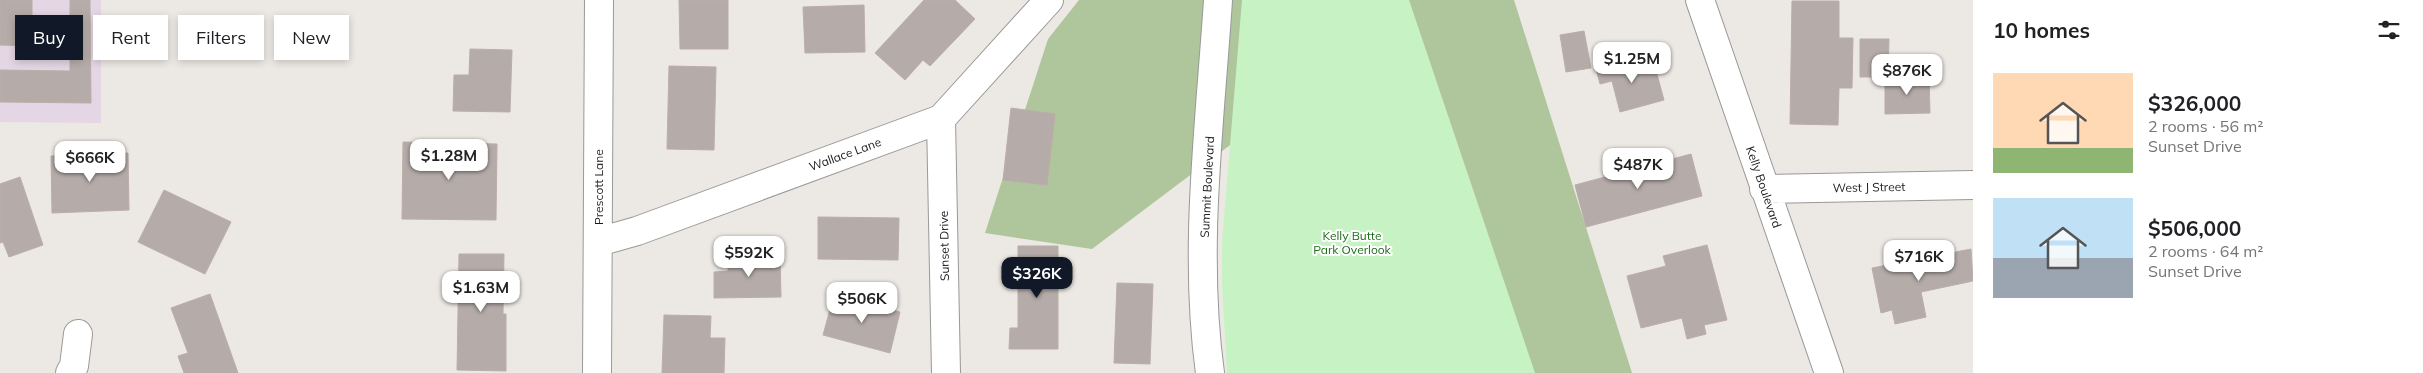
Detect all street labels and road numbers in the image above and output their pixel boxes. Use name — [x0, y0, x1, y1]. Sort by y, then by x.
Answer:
street label: Wallace Lane — [807, 134, 883, 174]
street label: Summit Boulevard — [1197, 136, 1217, 238]
street label: Kelly Boulevard — [1743, 144, 1785, 230]
street label: Prescott Lane — [591, 149, 606, 225]
street label: West J Street — [1833, 179, 1905, 195]
street label: Sunset Drive — [936, 211, 952, 281]

